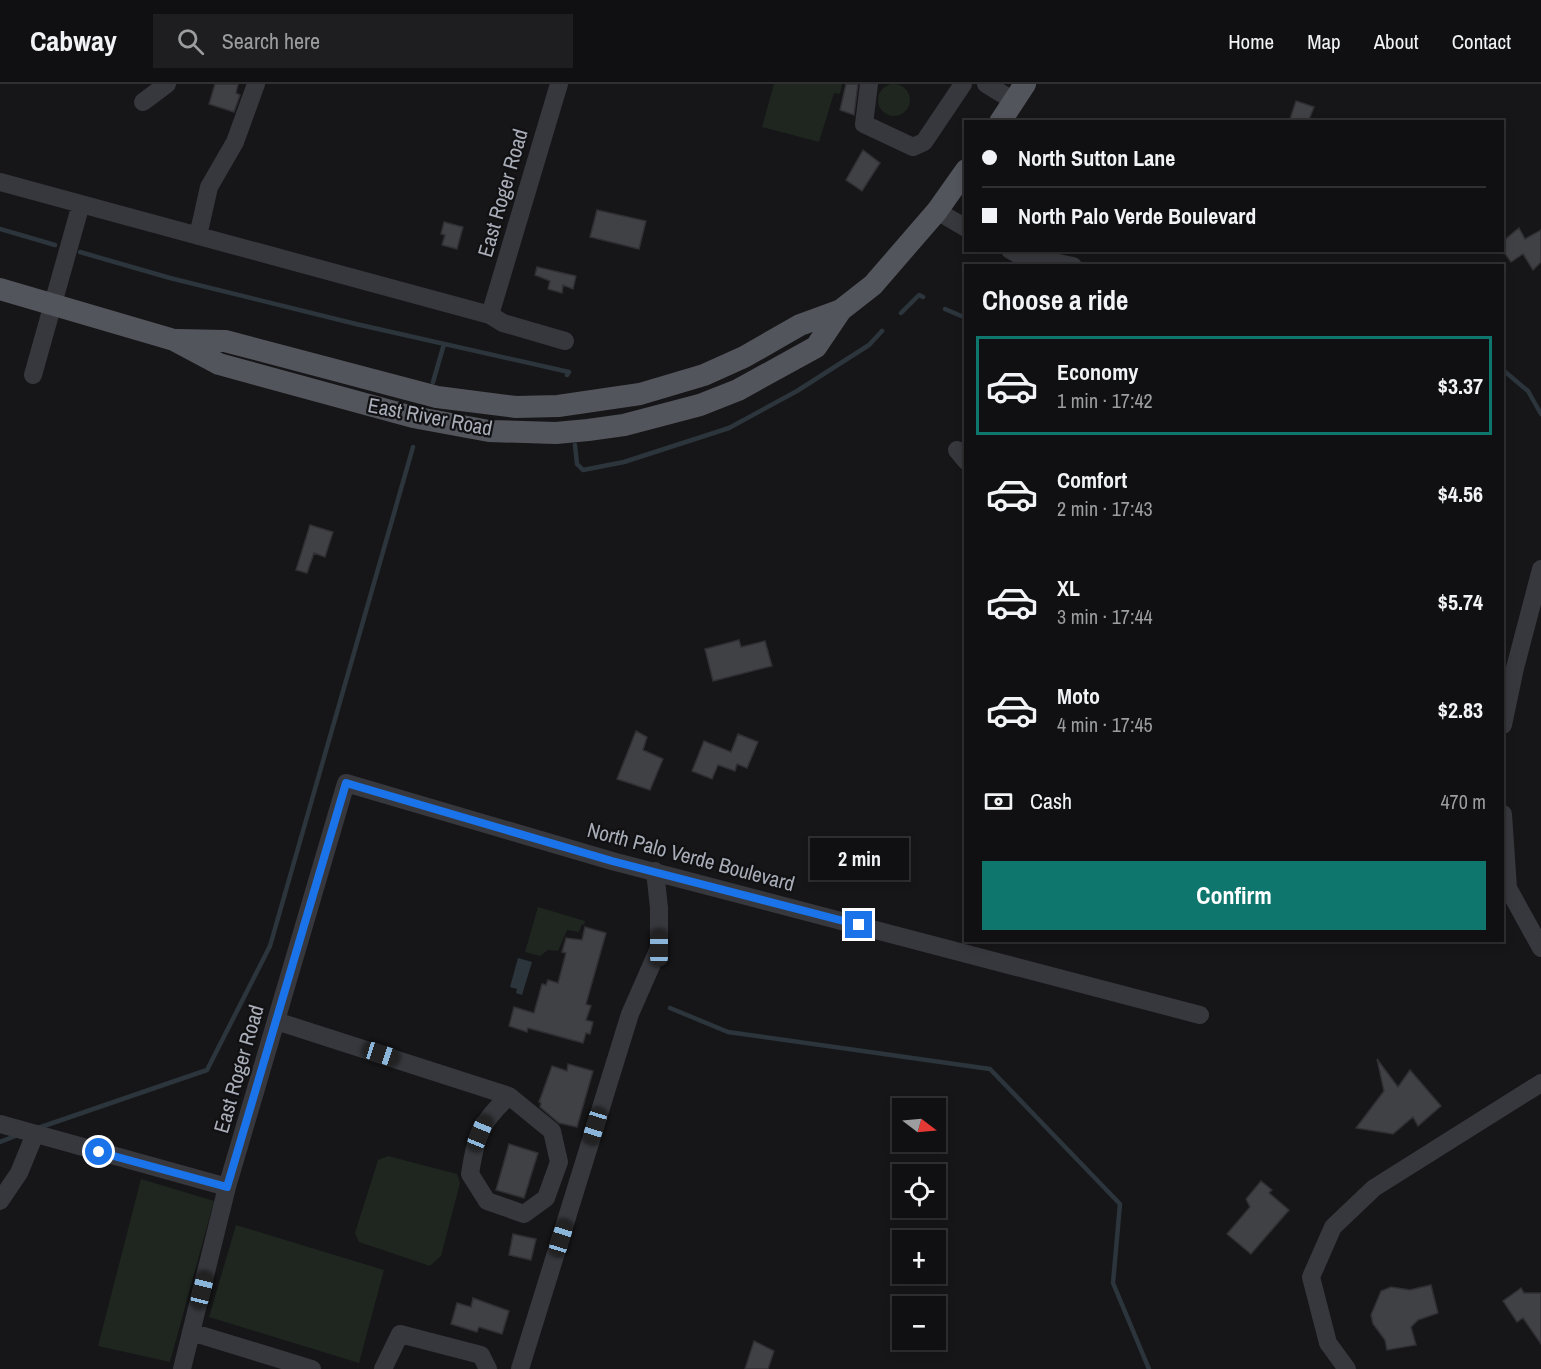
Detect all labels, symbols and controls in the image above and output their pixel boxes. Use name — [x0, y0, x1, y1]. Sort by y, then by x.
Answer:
search box — [153, 14, 573, 68]
text: Cabway — [30, 22, 117, 60]
icon: search — [174, 25, 207, 58]
text: Search here — [222, 26, 320, 56]
text: Home — [1228, 27, 1274, 56]
text: Map — [1307, 27, 1341, 56]
text: About — [1374, 27, 1419, 56]
text: Contact — [1452, 27, 1511, 56]
street label: East Roger Road — [470, 125, 535, 260]
text: North Sutton Lane — [1018, 143, 1175, 173]
text: North Palo Verde Boulevard — [1018, 201, 1256, 231]
text: Choose a ride — [982, 282, 1128, 318]
text: Economy — [1057, 357, 1138, 387]
icon: car — [985, 359, 1039, 413]
text: $3.37 — [1438, 371, 1483, 401]
text: 1 min · 17:42 — [1057, 387, 1153, 414]
street label: East River Road — [365, 390, 495, 443]
text: Comfort — [1057, 465, 1127, 495]
icon: car — [985, 467, 1039, 521]
text: $4.56 — [1438, 479, 1483, 509]
text: 2 min · 17:43 — [1057, 495, 1153, 522]
text: XL — [1057, 573, 1080, 603]
icon: car — [985, 575, 1039, 629]
text: $5.74 — [1438, 587, 1483, 617]
text: 3 min · 17:44 — [1057, 603, 1153, 630]
text: Moto — [1057, 681, 1100, 711]
icon: car — [985, 683, 1039, 737]
text: $2.83 — [1438, 695, 1483, 725]
text: 4 min · 17:45 — [1057, 711, 1153, 738]
icon: cash — [982, 785, 1015, 818]
text: Cash — [1030, 786, 1072, 816]
text: 470 m — [1440, 788, 1486, 815]
street label: North Palo Verde Boulevard — [584, 815, 798, 898]
callout: 2 min — [810, 838, 908, 880]
text: 2 min — [838, 845, 881, 872]
button: Confirm — [982, 861, 1486, 930]
route end — [845, 911, 872, 938]
car — [650, 930, 668, 966]
street label: East Roger Road — [206, 1001, 271, 1136]
car — [361, 1040, 401, 1068]
north arrow — [892, 1098, 946, 1152]
map controls — [892, 1098, 946, 1350]
car — [581, 1106, 609, 1146]
car — [465, 1113, 495, 1153]
route start — [85, 1138, 112, 1165]
button: locate — [892, 1164, 946, 1218]
car — [547, 1218, 575, 1258]
button: + — [892, 1230, 946, 1284]
car — [189, 1270, 215, 1310]
button: − — [892, 1296, 946, 1350]

